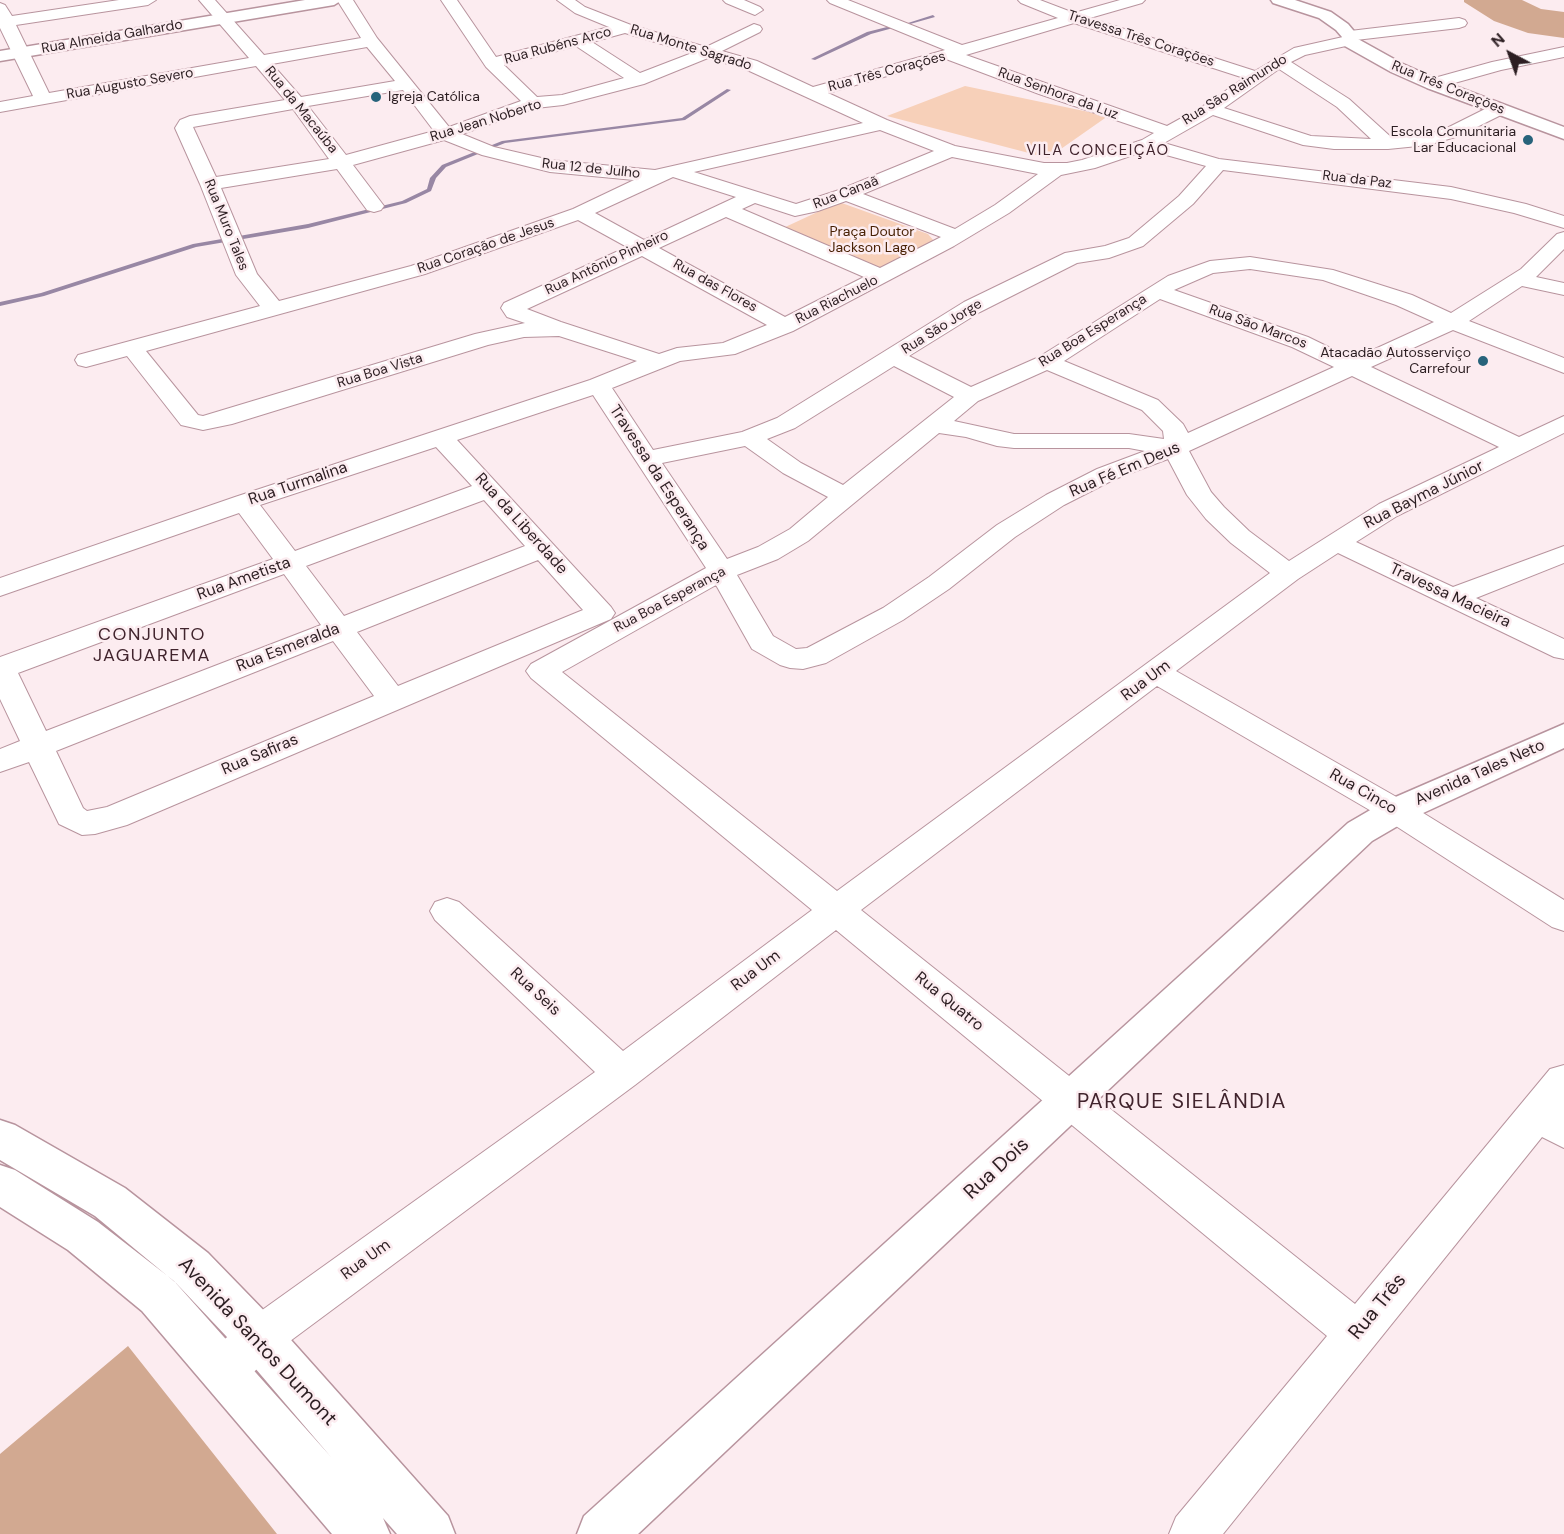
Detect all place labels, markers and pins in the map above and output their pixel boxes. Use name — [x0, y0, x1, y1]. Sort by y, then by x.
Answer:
place label: Igreja Católica — [388, 89, 480, 105]
marker: Igreja Católica — [369, 90, 383, 104]
place label: Escola Comunitaria Lar Educacional — [1391, 124, 1516, 156]
marker: Escola Comunitaria Lar Educacional — [1521, 133, 1535, 147]
place label: Atacadão Autosserviço Carrefour — [1320, 345, 1471, 378]
marker: Atacadão Autosserviço Carrefour — [1476, 354, 1490, 368]

